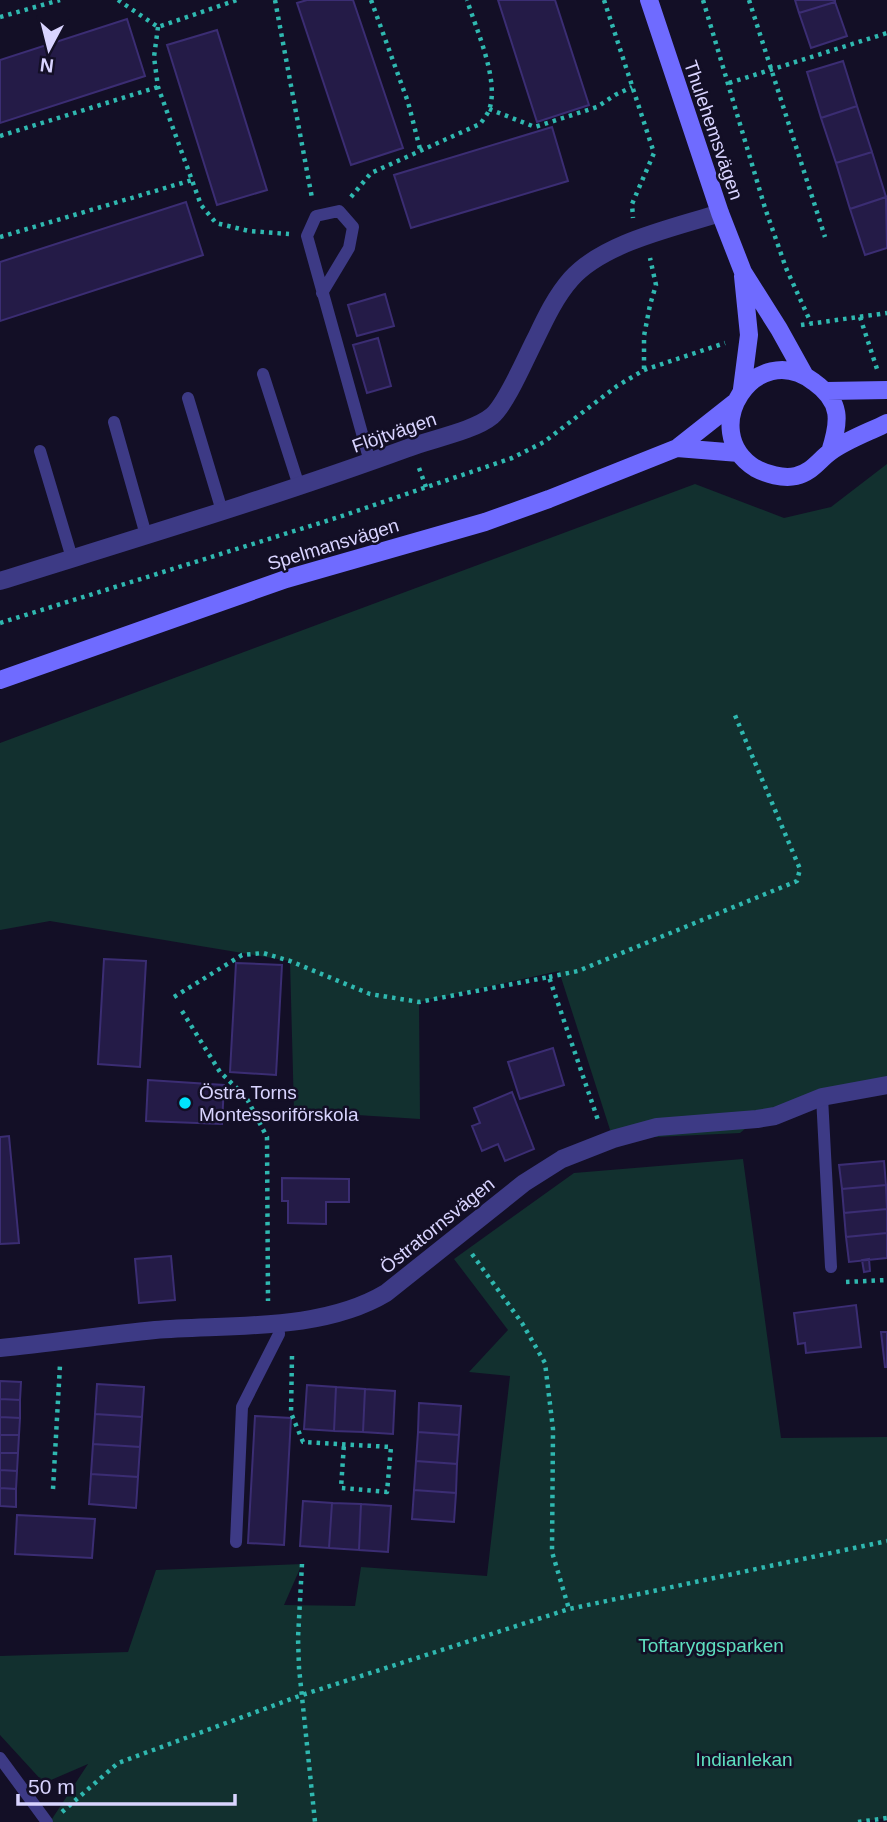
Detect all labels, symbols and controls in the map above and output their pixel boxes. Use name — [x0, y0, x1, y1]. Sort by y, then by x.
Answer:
north arrow — [14, 14, 84, 84]
text: N — [39, 54, 55, 77]
street label: Thulehemsvägen — [680, 58, 747, 202]
street label: Flöjtvägen — [349, 408, 439, 457]
street label: Spelmansvägen — [265, 515, 401, 574]
place label: Östra Torns Montessoriförskola — [199, 1082, 359, 1125]
marker: Östra Torns Montessoriförskola — [177, 1095, 193, 1111]
street label: Östratornsvägen — [376, 1173, 499, 1278]
park label: Toftaryggsparken — [638, 1635, 784, 1656]
park label: Indianlekan — [695, 1749, 793, 1770]
scale bar — [18, 1762, 234, 1806]
text: 50 m — [28, 1775, 75, 1798]

